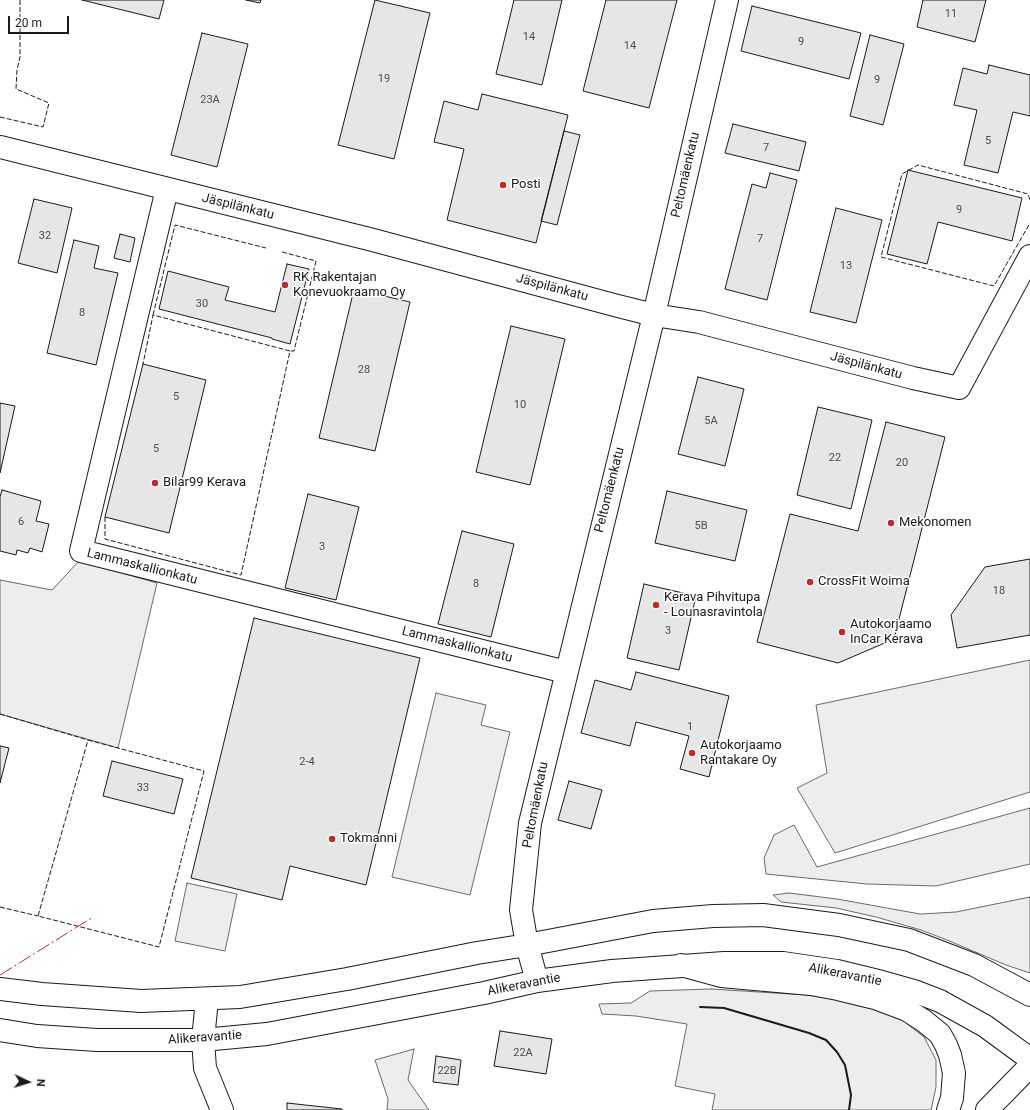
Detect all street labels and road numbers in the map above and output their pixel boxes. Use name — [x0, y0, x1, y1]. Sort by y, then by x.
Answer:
street label: Peltomäenkatu — [669, 131, 703, 219]
street label: Jäspilänkatu — [200, 190, 276, 224]
street label: Jäspilänkatu — [514, 271, 590, 305]
street label: Jäspilänkatu — [828, 349, 904, 383]
street label: Peltomäenkatu — [592, 446, 628, 534]
street label: Lammaskallionkatu — [85, 546, 199, 588]
street label: Lammaskallionkatu — [400, 624, 514, 666]
street label: Peltomäenkatu — [520, 761, 552, 849]
street label: Alikeravantie — [807, 960, 883, 990]
street label: Alikeravantie — [486, 970, 562, 1000]
street label: Alikeravantie — [168, 1028, 242, 1048]

